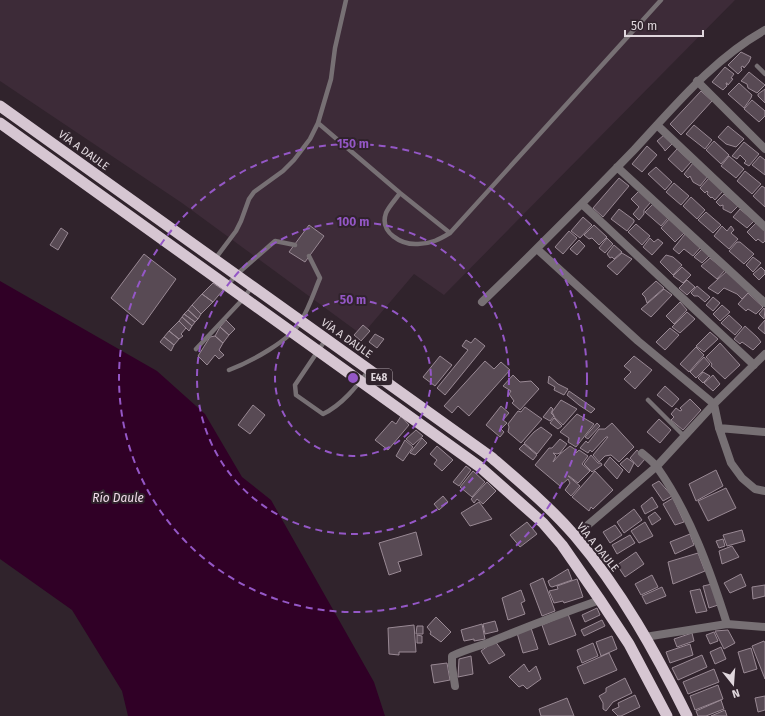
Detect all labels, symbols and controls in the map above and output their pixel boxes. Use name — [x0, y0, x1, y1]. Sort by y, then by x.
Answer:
scale bar — [625, 12, 703, 38]
text: 50 m — [631, 19, 657, 33]
street label: VÍA A DAULE — [56, 127, 112, 173]
text: 150 m — [337, 137, 369, 151]
text: 100 m — [337, 215, 369, 229]
text: 50 m — [340, 293, 366, 307]
street label: VÍA A DAULE — [319, 315, 376, 361]
road number: E48 — [366, 369, 392, 385]
centre of rings — [346, 371, 360, 385]
water label: Río Daule — [92, 491, 144, 505]
street label: VÍA A DAULE — [574, 519, 622, 575]
north arrow — [713, 664, 753, 704]
text: N — [730, 686, 741, 700]

